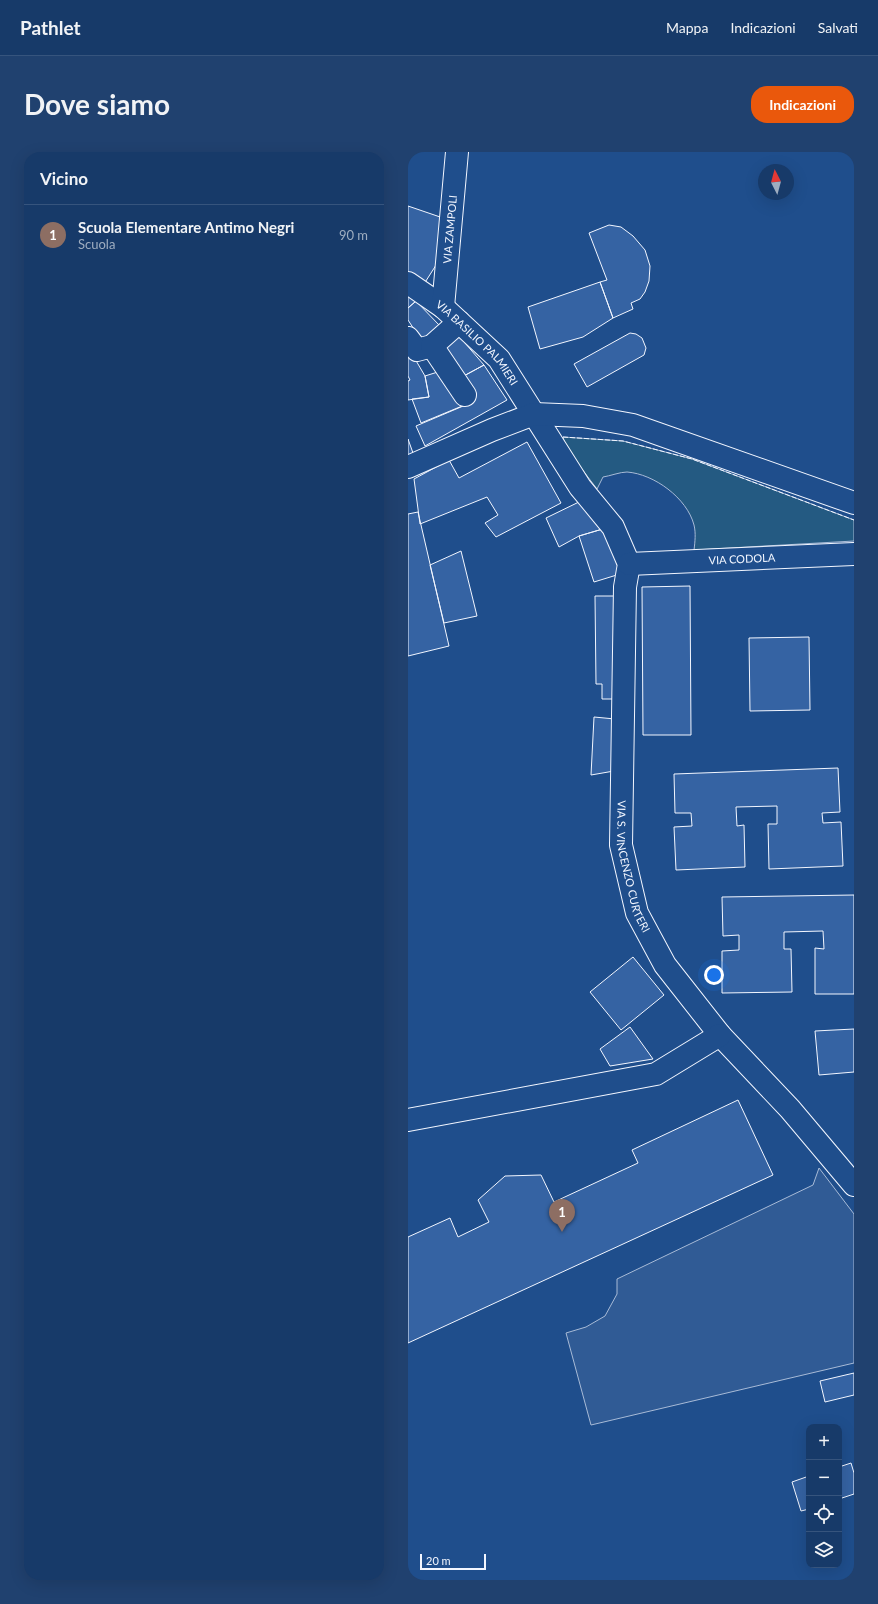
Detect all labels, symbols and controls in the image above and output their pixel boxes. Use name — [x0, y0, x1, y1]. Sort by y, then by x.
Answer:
text: Pathlet — [20, 16, 81, 39]
text: Mappa — [666, 19, 708, 36]
text: Indicazioni — [730, 19, 796, 36]
text: Salvati — [818, 19, 858, 36]
button: Indicazioni — [751, 86, 854, 123]
text: Dove siamo — [24, 87, 170, 121]
north arrow — [758, 164, 794, 200]
text: Vicino — [40, 168, 88, 189]
street label: VIA ZAMPOLI — [440, 194, 459, 264]
text: Scuola Elementare Antimo Negri — [78, 218, 294, 236]
text: 1 — [49, 227, 57, 243]
text: 90 m — [339, 227, 368, 243]
text: Scuola — [78, 236, 115, 252]
street label: VIA BASILIO PALMIERI — [434, 297, 521, 387]
street label: VIA CODOLA — [708, 550, 776, 566]
street label: VIA S. VINCENZO CURTERI — [615, 800, 653, 934]
your location — [704, 965, 724, 985]
pin: 1 — [549, 1199, 575, 1232]
map controls — [806, 1424, 842, 1568]
button: + — [806, 1424, 842, 1460]
button: − — [806, 1460, 842, 1496]
button: locate — [806, 1496, 842, 1532]
button: layers — [806, 1532, 842, 1568]
scale bar — [420, 1552, 486, 1571]
text: 20 m — [426, 1554, 451, 1567]

